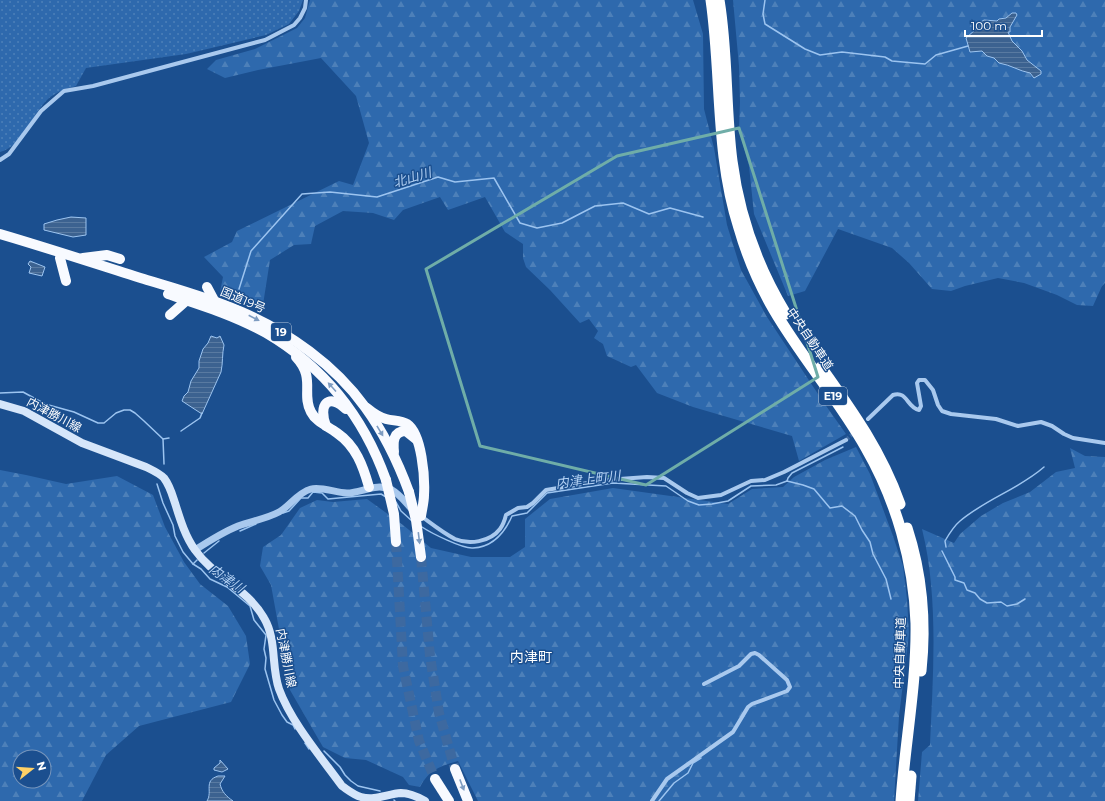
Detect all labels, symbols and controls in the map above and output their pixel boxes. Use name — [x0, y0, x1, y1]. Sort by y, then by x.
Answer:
scale bar — [965, 12, 1042, 38]
text: 100 m — [971, 18, 1007, 33]
water label: 北山川 — [391, 163, 435, 190]
street label: 国道19号 — [218, 283, 268, 316]
street label: 中央自動車道 — [784, 305, 837, 373]
one-way arrow — [248, 315, 260, 321]
road number: 19 — [271, 323, 291, 341]
one-way arrow — [327, 381, 336, 392]
road number: E19 — [819, 387, 847, 405]
street label: 内津勝川線 — [24, 394, 84, 435]
one-way arrow — [376, 425, 383, 437]
water label: 内津上町川 — [555, 467, 623, 491]
one-way arrow — [416, 532, 422, 544]
water label: 内津川 — [206, 560, 249, 597]
street label: 中央自動車道 — [891, 617, 908, 689]
street label: 内津勝川線 — [273, 627, 300, 689]
district label: 内津町 — [510, 648, 552, 666]
north arrow — [12, 749, 52, 789]
text: N — [34, 760, 50, 772]
one-way arrow — [459, 779, 465, 791]

